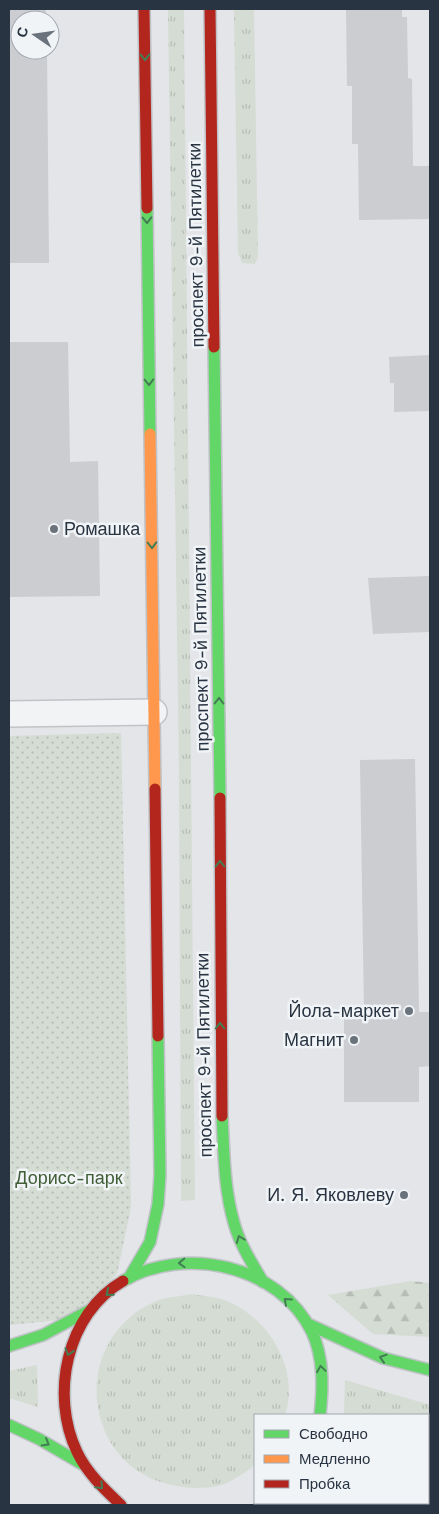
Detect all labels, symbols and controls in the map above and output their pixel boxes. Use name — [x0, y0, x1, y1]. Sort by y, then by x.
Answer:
north arrow — [10, 10, 60, 60]
text: С — [13, 25, 31, 39]
one-way arrow — [140, 54, 150, 62]
street label: проспект 9-й Пятилетки — [183, 143, 208, 347]
one-way arrow — [142, 216, 152, 224]
one-way arrow — [144, 379, 155, 387]
place label: Ромашка — [64, 518, 141, 539]
marker: Ромашка — [48, 523, 60, 535]
one-way arrow — [147, 542, 157, 549]
street label: проспект 9-й Пятилетки — [188, 547, 213, 751]
one-way arrow — [214, 697, 224, 704]
one-way arrow — [215, 859, 225, 867]
street label: проспект 9-й Пятилетки — [191, 953, 216, 1157]
place label: Йола-маркет — [289, 1000, 399, 1021]
marker: Йола-маркет — [403, 1005, 415, 1017]
one-way arrow — [215, 1022, 225, 1030]
place label: Магнит — [284, 1029, 344, 1050]
marker: Магнит — [348, 1034, 360, 1046]
park label: Дорисс-парк — [15, 1167, 123, 1188]
place label: И. Я. Яковлеву — [267, 1184, 394, 1205]
marker: И. Я. Яковлеву — [398, 1189, 410, 1201]
one-way arrow — [236, 1235, 246, 1244]
one-way arrow — [178, 1257, 186, 1268]
one-way arrow — [106, 1287, 115, 1296]
one-way arrow — [283, 1298, 292, 1307]
one-way arrow — [65, 1348, 75, 1356]
one-way arrow — [379, 1354, 388, 1364]
one-way arrow — [316, 1364, 327, 1372]
legend — [254, 1414, 429, 1504]
text: Свободно — [299, 1425, 368, 1443]
one-way arrow — [41, 1437, 50, 1447]
text: Медленно — [299, 1450, 370, 1468]
text: Пробка — [299, 1475, 351, 1493]
one-way arrow — [94, 1480, 103, 1489]

